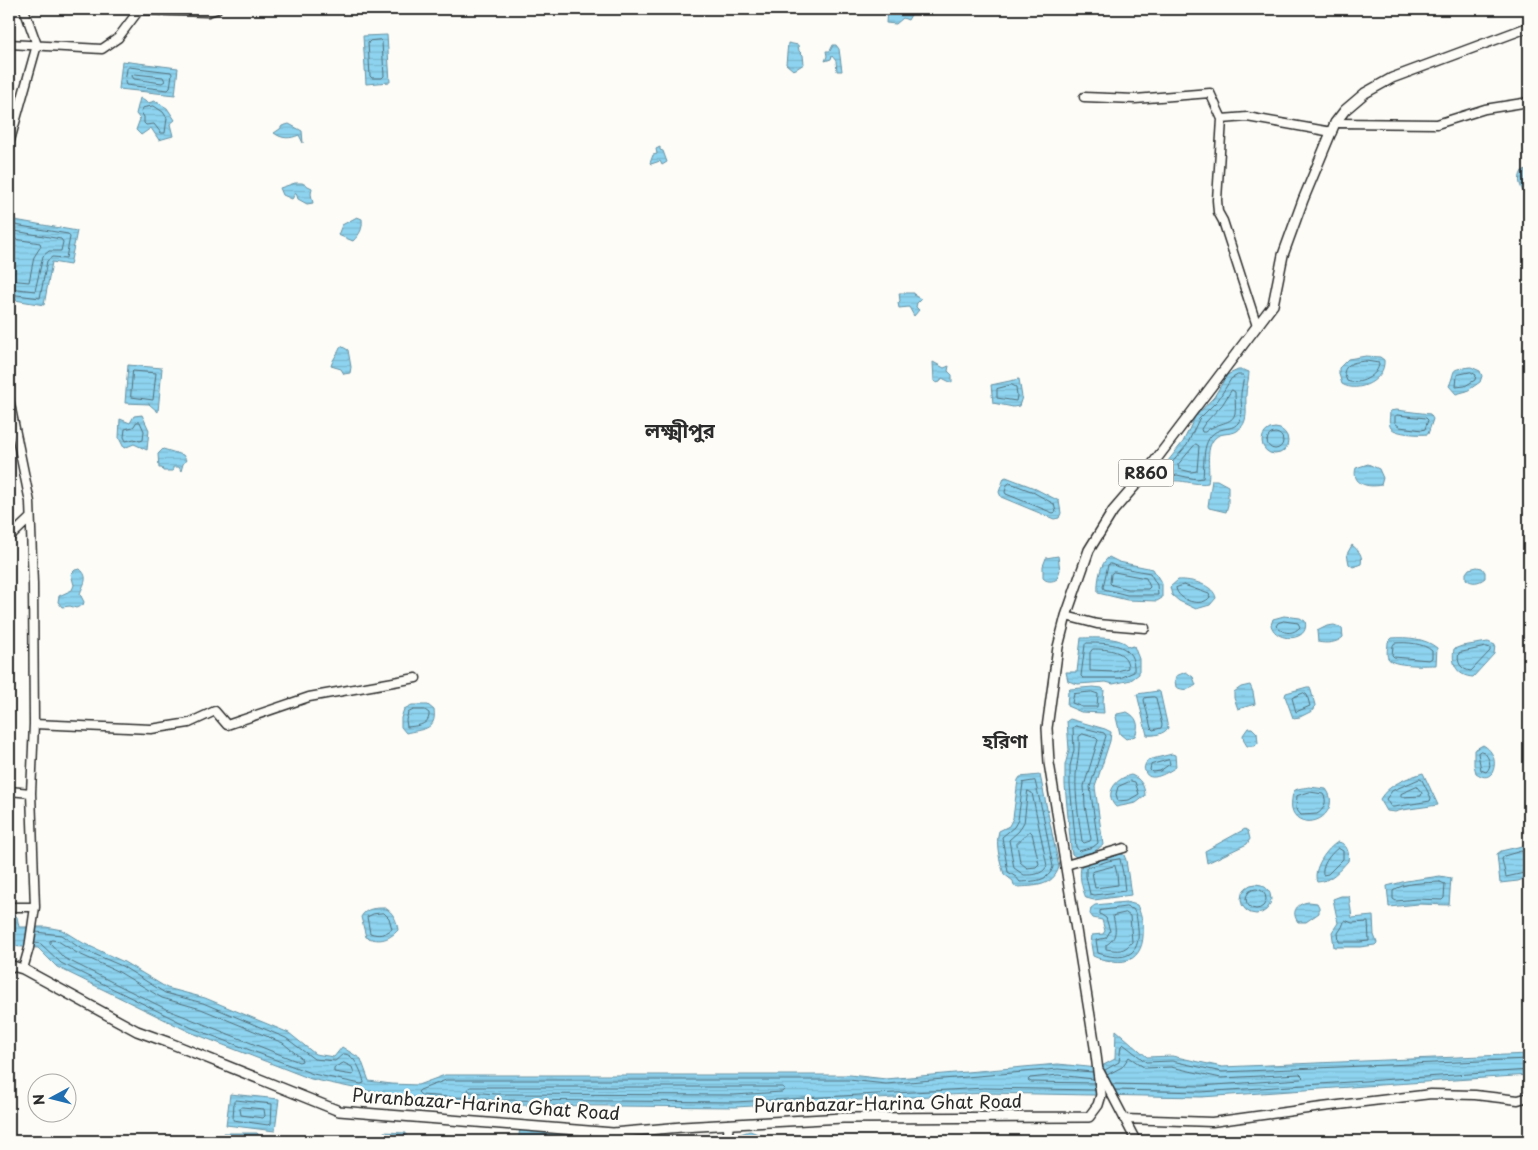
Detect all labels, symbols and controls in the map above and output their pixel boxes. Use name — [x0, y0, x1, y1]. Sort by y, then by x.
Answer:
district label: লক্ষ্মীপুর — [644, 415, 716, 445]
road number: R860 — [1118, 459, 1174, 486]
district label: হরিণা — [981, 726, 1028, 754]
north arrow — [28, 1072, 78, 1122]
street label: Puranbazar-Harina Ghat Road — [351, 1081, 621, 1126]
street label: Puranbazar-Harina Ghat Road — [754, 1087, 1022, 1118]
text: N — [28, 1093, 50, 1106]

